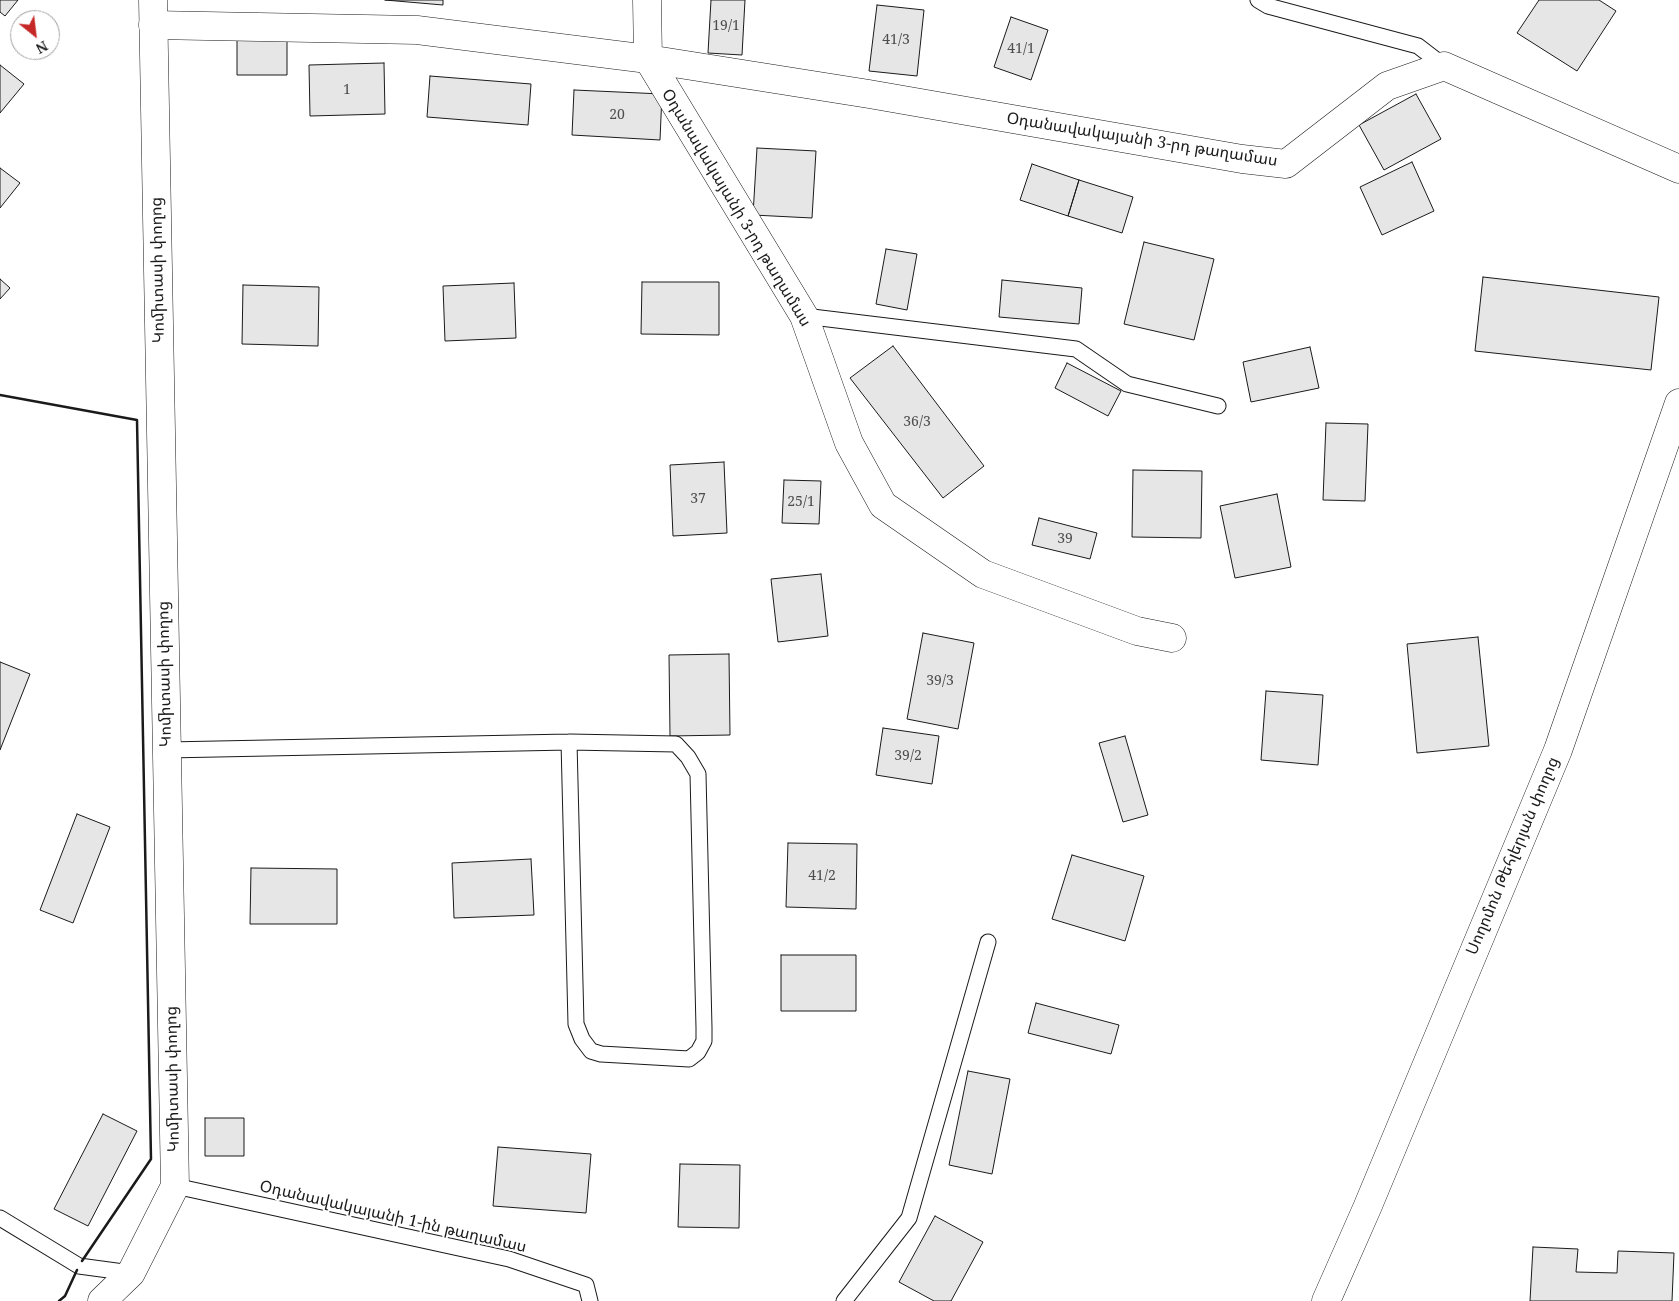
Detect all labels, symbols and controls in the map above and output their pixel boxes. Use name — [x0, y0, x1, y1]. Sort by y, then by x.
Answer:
north arrow — [10, 10, 60, 60]
house number: 19/1 — [712, 18, 740, 34]
house number: 41/3 — [882, 32, 910, 48]
text: N — [33, 37, 51, 59]
house number: 41/1 — [1007, 41, 1035, 57]
house number: 1 — [343, 82, 351, 98]
street label: Օդանավակայանի 3-րդ թաղամաս — [657, 86, 815, 330]
house number: 20 — [609, 107, 625, 123]
street label: Օդանավակայանի 3-րդ թաղամաս — [1005, 109, 1279, 171]
street label: Կոմիտասի փողոց — [147, 197, 169, 343]
house number: 36/3 — [903, 414, 931, 430]
house number: 37 — [690, 491, 706, 507]
house number: 25/1 — [787, 494, 815, 510]
house number: 39 — [1057, 531, 1073, 547]
street label: Կոմիտասի փողոց — [154, 601, 176, 747]
house number: 39/3 — [926, 673, 954, 689]
house number: 39/2 — [894, 748, 922, 764]
street label: Սողոմոն Թեհլերյան փողոց — [1463, 754, 1563, 958]
house number: 41/2 — [808, 868, 836, 884]
street label: Կոմիտասի փողոց — [162, 1006, 184, 1152]
street label: Օդանավակայանի 1-ին թաղամաս — [258, 1177, 528, 1257]

